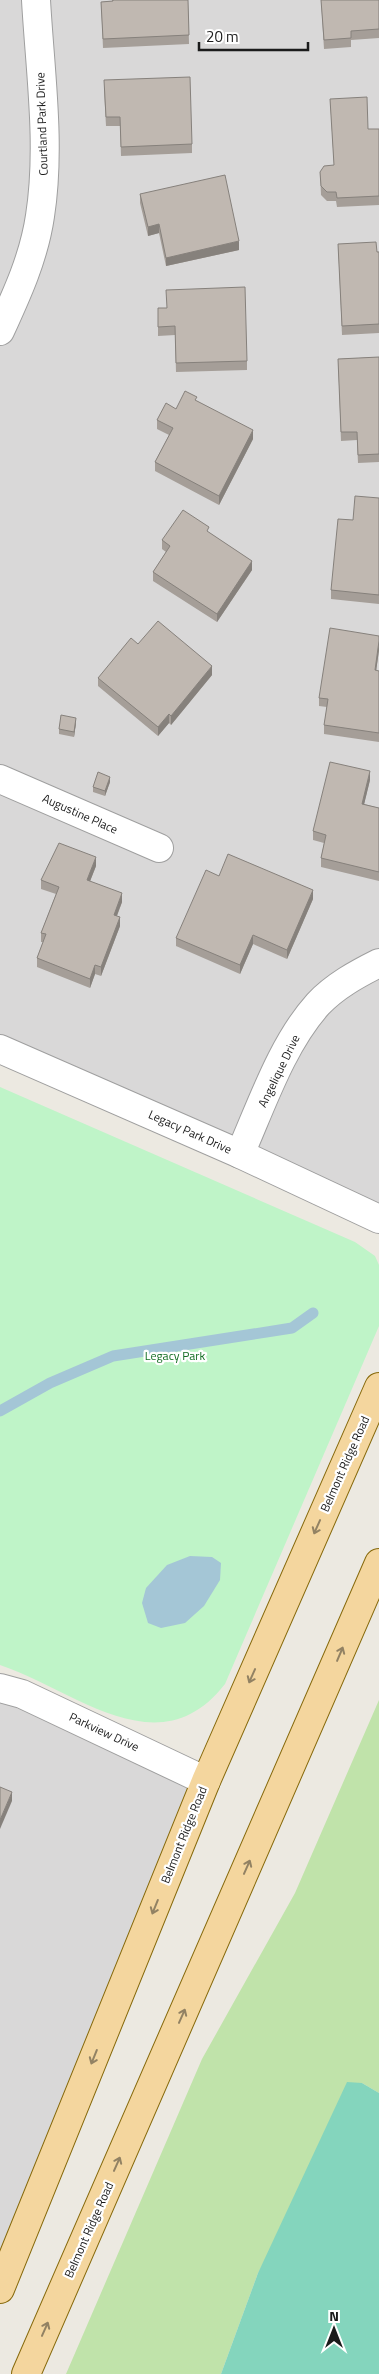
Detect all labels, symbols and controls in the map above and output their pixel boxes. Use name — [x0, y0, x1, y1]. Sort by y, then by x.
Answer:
scale bar — [199, 20, 308, 52]
text: 20 m — [206, 25, 239, 48]
street label: Courtland Park Drive — [30, 72, 53, 176]
street label: Augustine Place — [39, 788, 121, 839]
street label: Angelique Drive — [253, 1031, 304, 1110]
street label: Legacy Park Drive — [145, 1105, 235, 1158]
park label: Legacy Park — [145, 1346, 206, 1365]
street label: Belmont Ridge Road — [315, 1413, 374, 1515]
one-way arrow — [312, 1519, 322, 1534]
one-way arrow — [336, 1647, 346, 1662]
one-way arrow — [246, 1668, 256, 1683]
street label: Parkview Drive — [66, 1707, 142, 1756]
street label: Belmont Ridge Road — [155, 1783, 212, 1886]
one-way arrow — [243, 1860, 253, 1875]
one-way arrow — [150, 1898, 159, 1914]
one-way arrow — [178, 2009, 188, 2024]
one-way arrow — [89, 2049, 98, 2064]
one-way arrow — [113, 2157, 123, 2172]
street label: Belmont Ridge Road — [59, 2179, 118, 2281]
north arrow — [309, 2304, 359, 2354]
text: N — [329, 2305, 339, 2326]
one-way arrow — [41, 2322, 51, 2337]

